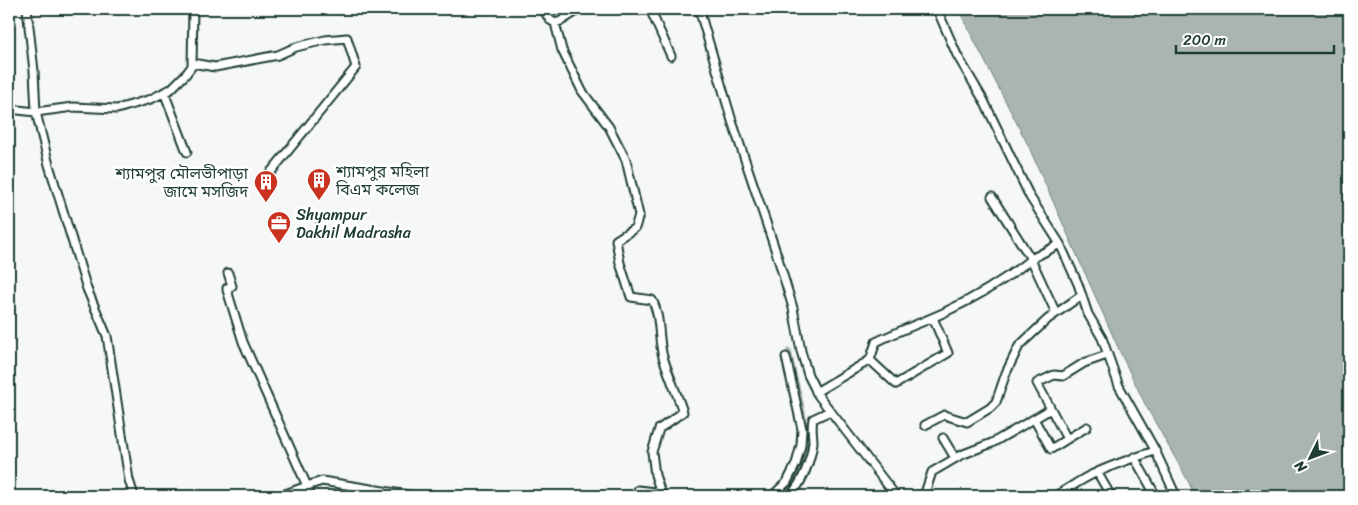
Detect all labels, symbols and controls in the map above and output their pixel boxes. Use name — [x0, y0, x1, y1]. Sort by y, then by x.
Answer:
scale bar — [1176, 22, 1333, 54]
text: 200 m — [1183, 27, 1227, 53]
place label: শ্যামপুর মহিলা বিএম কলেজ — [335, 157, 430, 204]
place label: শ্যামপুর মৌলভীপাড়া জামে মসজিদ — [114, 159, 249, 206]
building icon: শ্যামপুর মহিলা বিএম কলেজ — [306, 167, 332, 201]
building icon: শ্যামপুর মৌলভীপাড়া জামে মসজিদ — [253, 169, 279, 203]
place label: Shyampur Dakhil Madrasha — [296, 200, 412, 247]
office icon: Shyampur Dakhil Madrasha — [266, 210, 292, 244]
north arrow — [1286, 432, 1336, 482]
text: N — [1288, 454, 1314, 479]

